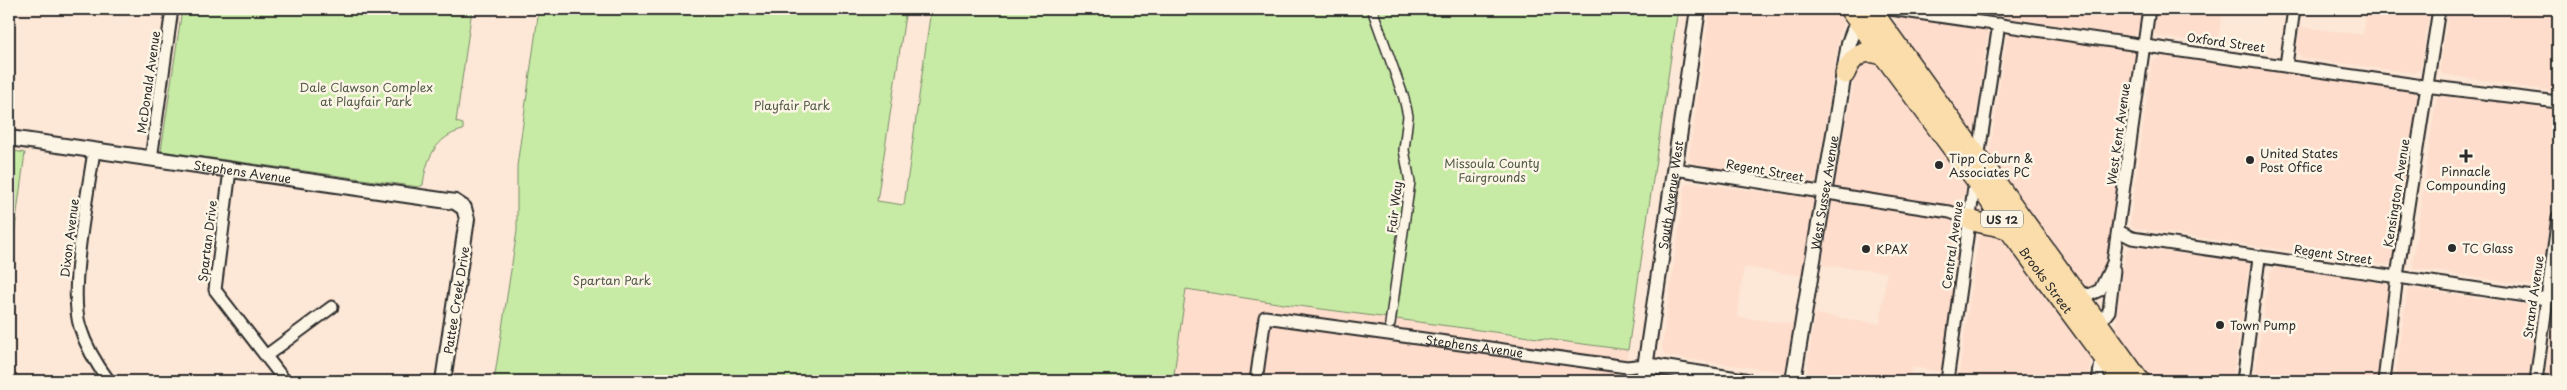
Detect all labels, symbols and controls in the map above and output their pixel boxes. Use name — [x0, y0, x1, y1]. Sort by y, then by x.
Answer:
street label: Oxford Street — [2186, 28, 2266, 56]
street label: McDonald Avenue — [132, 29, 164, 134]
park label: Dale Clawson Complex at Playfair Park — [299, 78, 433, 110]
street label: West Kent Avenue — [2102, 81, 2134, 186]
park label: Playfair Park — [754, 96, 830, 114]
street label: West Sussex Avenue — [1806, 134, 1843, 251]
street label: Kensington Avenue — [2379, 137, 2414, 249]
street label: South Avenue West — [1654, 139, 1687, 250]
place label: United States Post Office — [2260, 144, 2338, 176]
place label: Tipp Coburn & Associates PC — [1949, 149, 2033, 181]
marker: Pinnacle Compounding — [2460, 150, 2472, 162]
park label: Missoula County Fairgrounds — [1444, 154, 1540, 186]
street label: Regent Street — [1725, 154, 1805, 186]
marker: United States Post Office — [2244, 154, 2256, 166]
street label: Stephens Avenue — [193, 156, 293, 187]
marker: Tipp Coburn & Associates PC — [1933, 159, 1945, 171]
place label: Pinnacle Compounding — [2426, 162, 2506, 194]
street label: Fair Way — [1382, 180, 1406, 234]
street label: Dixon Avenue — [55, 197, 83, 278]
street label: Spartan Drive — [193, 199, 221, 283]
street label: Central Avenue — [1937, 200, 1967, 290]
road number: US 12 — [1981, 210, 2023, 228]
place label: TC Glass — [2462, 239, 2513, 257]
place label: KPAX — [1876, 240, 1908, 258]
street label: Regent Street — [2293, 240, 2373, 268]
marker: TC Glass — [2446, 242, 2458, 254]
marker: KPAX — [1860, 243, 1872, 255]
street label: Brooks Street — [2015, 243, 2077, 317]
street label: Pattee Creek Drive — [439, 245, 473, 355]
street label: Strand Avenue — [2518, 254, 2548, 340]
park label: Spartan Park — [573, 271, 651, 289]
place label: Town Pump — [2230, 316, 2296, 334]
marker: Town Pump — [2214, 319, 2226, 331]
street label: Stephens Avenue — [1424, 330, 1525, 362]

